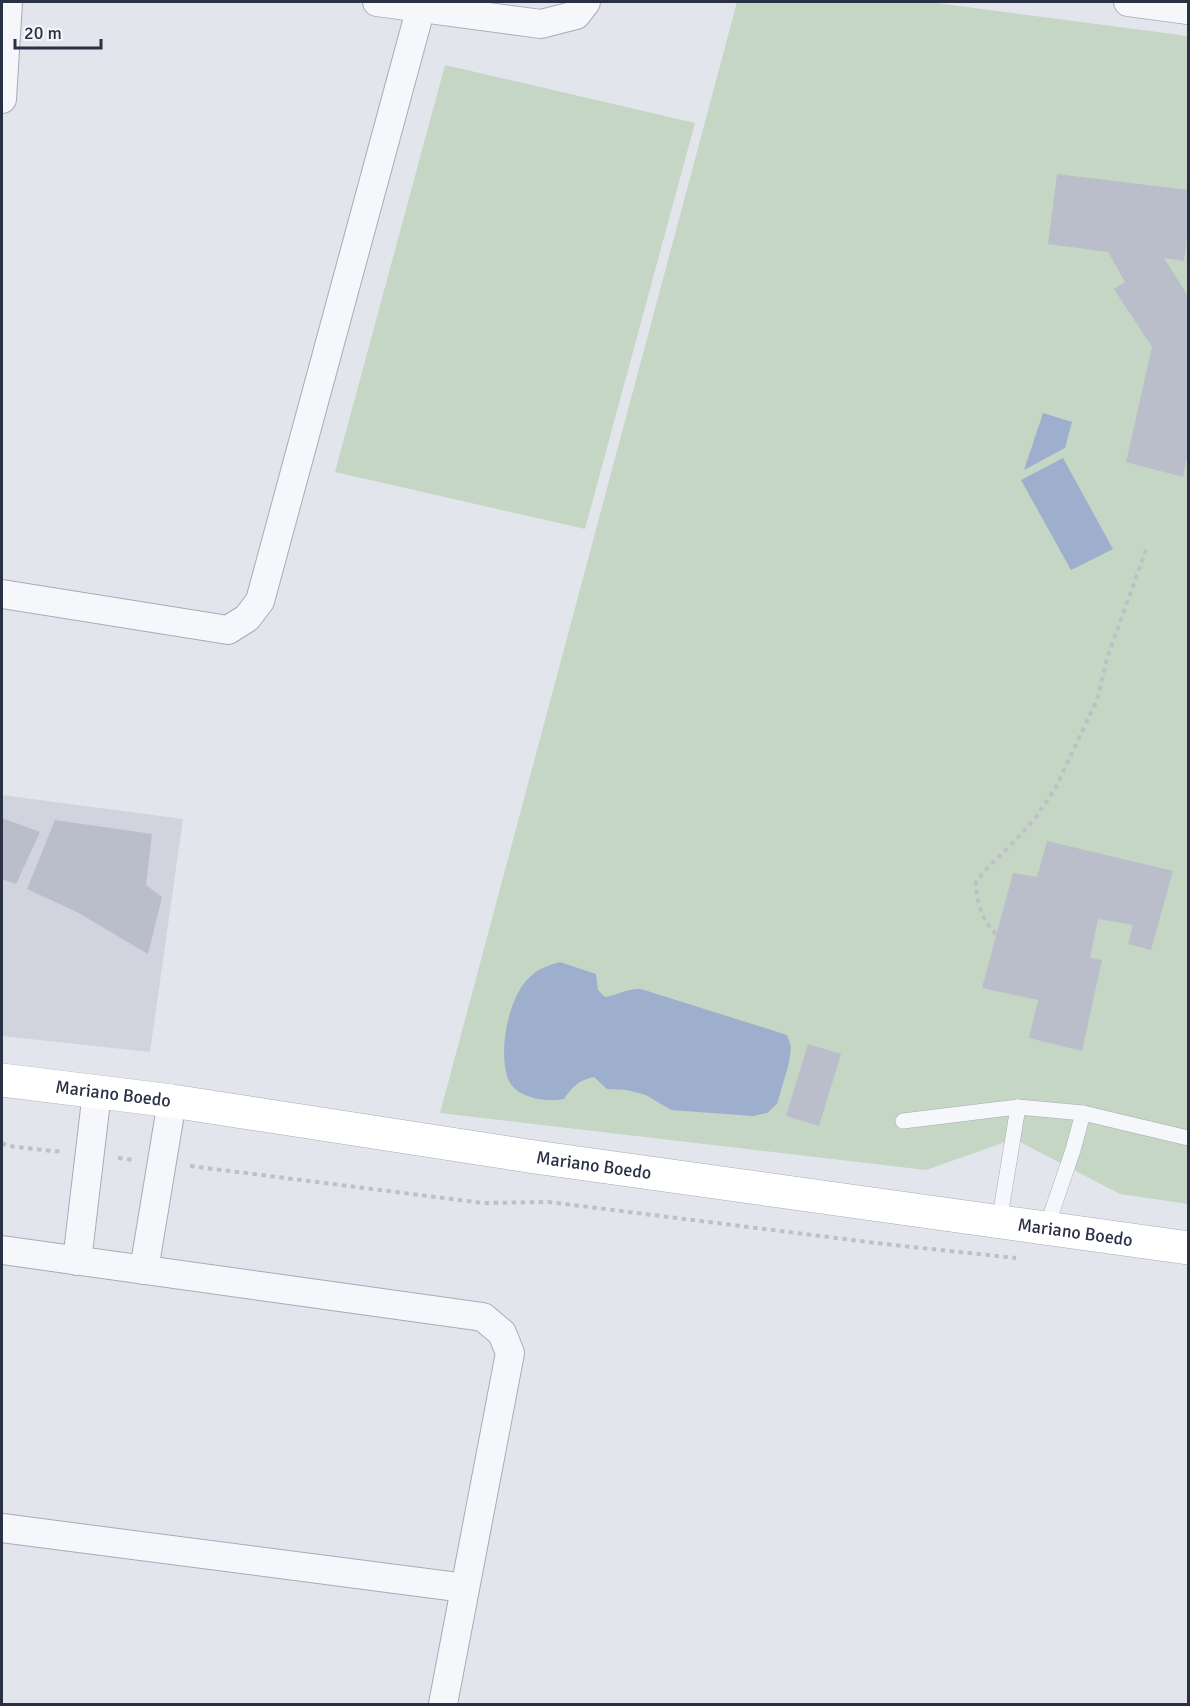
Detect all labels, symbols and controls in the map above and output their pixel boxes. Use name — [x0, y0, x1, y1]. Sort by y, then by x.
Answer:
scale bar — [15, 12, 100, 50]
text: 20 m — [24, 22, 62, 44]
street label: Mariano Boedo — [54, 1076, 172, 1112]
street label: Mariano Boedo — [535, 1146, 653, 1184]
street label: Mariano Boedo — [1016, 1213, 1134, 1251]

